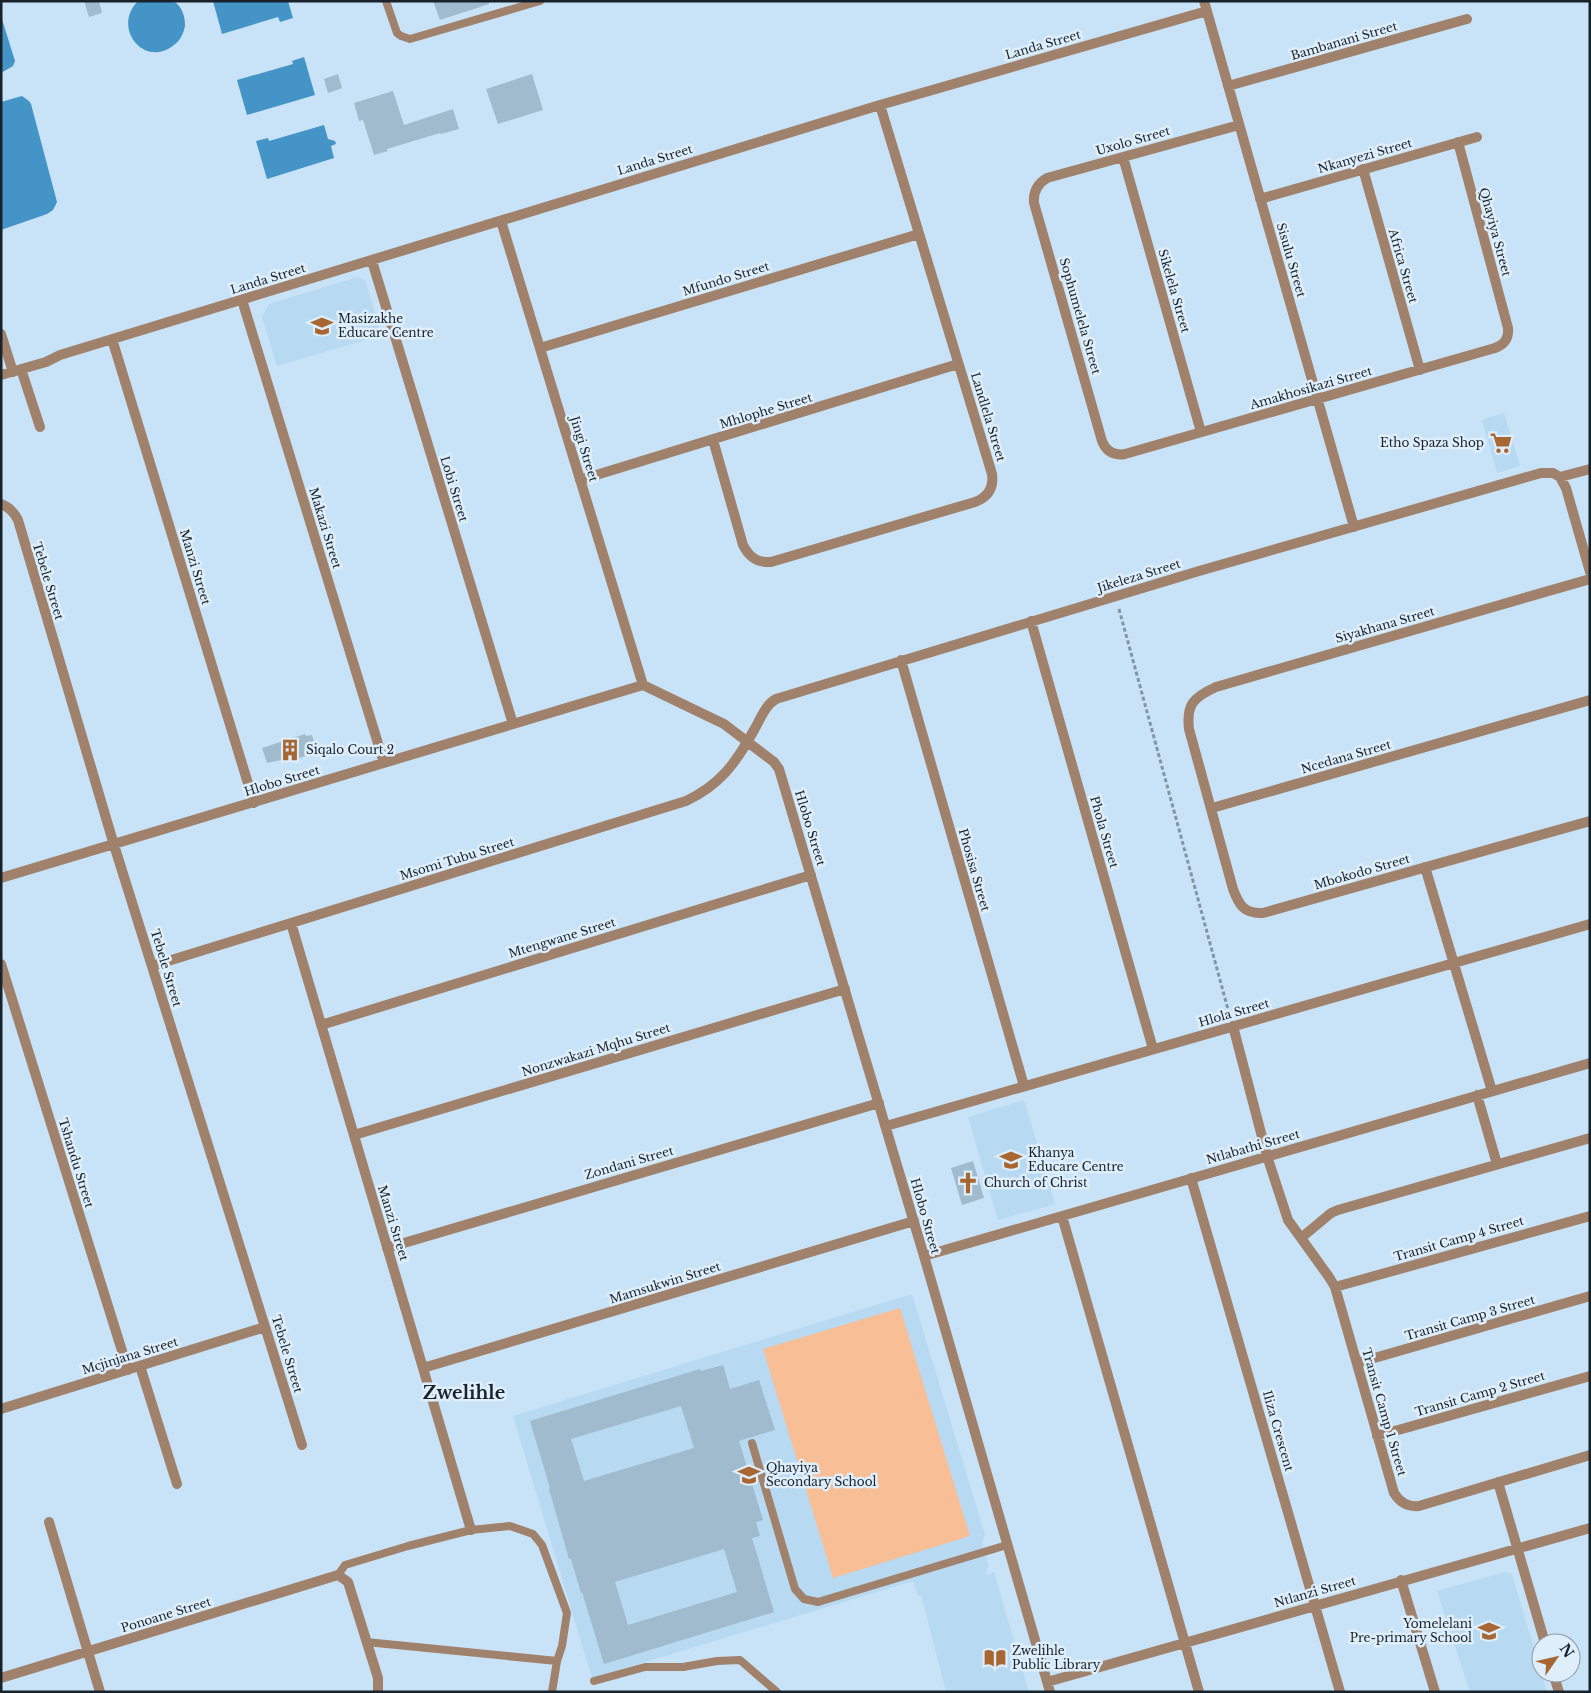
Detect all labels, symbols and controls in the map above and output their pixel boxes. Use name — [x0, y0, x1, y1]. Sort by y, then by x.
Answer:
street label: Bambanani Street — [1289, 18, 1399, 63]
street label: Landa Street — [1003, 26, 1083, 62]
street label: Uxolo Street — [1094, 123, 1172, 158]
street label: Nkanyezi Street — [1316, 135, 1414, 176]
street label: Landa Street — [615, 141, 695, 178]
street label: Qhayiya Street — [1476, 186, 1515, 278]
street label: Sisulu Street — [1274, 221, 1309, 299]
street label: Africa Street — [1385, 226, 1421, 305]
street label: Sikelela Street — [1155, 247, 1194, 335]
street label: Sophumelela Street — [1057, 256, 1104, 376]
street label: Mfundo Street — [681, 258, 771, 299]
street label: Landa Street — [228, 260, 308, 297]
place label: Masizakhe Educare Centre — [338, 311, 434, 340]
school or university icon: Masizakhe Educare Centre — [309, 313, 335, 339]
street label: Amakhosikazi Street — [1247, 363, 1374, 412]
street label: Landlela Street — [968, 370, 1009, 464]
street label: Mhlophe Street — [718, 389, 814, 432]
street label: Jingi Street — [567, 412, 602, 484]
supermarket icon: Etho Spaza Shop — [1488, 430, 1514, 456]
place label: Etho Spaza Shop — [1380, 435, 1484, 450]
street label: Lobi Street — [437, 454, 472, 524]
street label: Makazi Street — [306, 485, 345, 571]
street label: Manzi Street — [177, 527, 214, 607]
street label: Tebele Street — [30, 540, 68, 622]
street label: Jikeleza Street — [1094, 556, 1183, 596]
street label: Siyakhana Street — [1333, 603, 1437, 646]
street label: Ncedana Street — [1299, 736, 1393, 777]
building icon: Siqalo Court 2 — [277, 737, 303, 763]
place label: Siqalo Court 2 — [306, 742, 394, 757]
street label: Hlobo Street — [242, 762, 322, 799]
street label: Hlobo Street — [792, 788, 829, 868]
street label: Phola Street — [1087, 794, 1122, 870]
street label: Phosisa Street — [956, 827, 994, 913]
street label: Msomi Tubu Street — [398, 834, 516, 883]
street label: Mbokodo Street — [1312, 851, 1412, 892]
street label: Mtengwane Street — [506, 914, 618, 961]
street label: Tebele Street — [148, 927, 186, 1009]
street label: Hlola Street — [1197, 995, 1271, 1030]
street label: Nonzwakazi Mqhu Street — [520, 1020, 672, 1079]
street label: Tshandu Street — [56, 1116, 97, 1210]
street label: Ntlabathi Street — [1204, 1126, 1302, 1167]
street label: Zondani Street — [583, 1143, 676, 1182]
place label: Khanya Educare Centre — [1028, 1145, 1124, 1174]
school or university icon: Khanya Educare Centre — [998, 1147, 1024, 1173]
church icon: Church of Christ — [955, 1170, 981, 1196]
place label: Church of Christ — [984, 1175, 1088, 1190]
street label: Hlobo Street — [908, 1176, 944, 1256]
street label: Manzi Street — [375, 1183, 412, 1263]
street label: Transit Camp 4 Street — [1392, 1213, 1526, 1264]
street label: Mamsukwin Street — [607, 1258, 723, 1307]
street label: Transit Camp 3 Street — [1403, 1292, 1537, 1343]
street label: Tebele Street — [269, 1313, 307, 1395]
street label: Mcjinjana Street — [80, 1334, 180, 1377]
street label: Transit Camp 1 Street — [1359, 1346, 1410, 1478]
street label: Transit Camp 2 Street — [1413, 1368, 1547, 1419]
district label: Zwelihle — [423, 1382, 505, 1404]
street label: Iliza Crescent — [1260, 1389, 1297, 1473]
place label: Qhayiya Secondary School — [766, 1460, 877, 1489]
school or university icon: Qhayiya Secondary School — [736, 1462, 762, 1488]
street label: Ntlanzi Street — [1272, 1573, 1358, 1610]
street label: Ponoane Street — [119, 1594, 213, 1635]
place label: Yomelelani Pre-primary School — [1350, 1616, 1472, 1645]
school or university icon: Yomelelani Pre-primary School — [1476, 1618, 1502, 1644]
north arrow — [1531, 1633, 1581, 1683]
text: N — [1556, 1640, 1578, 1661]
place label: Zwelihle Public Library — [1012, 1643, 1101, 1672]
library icon: Zwelihle Public Library — [982, 1645, 1008, 1671]

